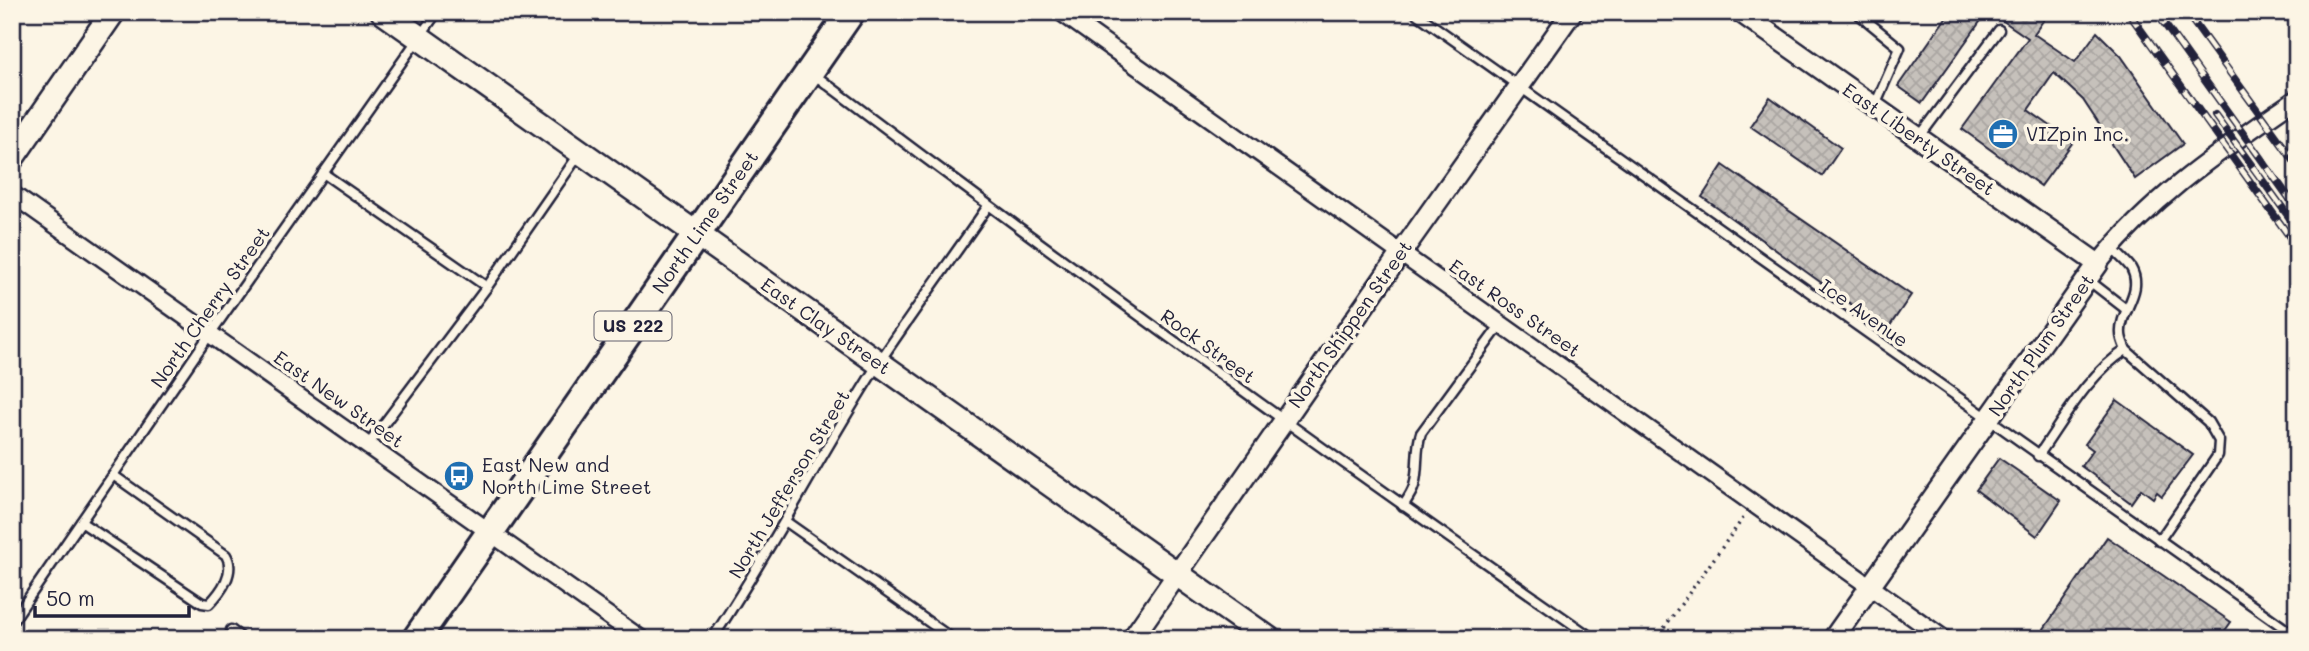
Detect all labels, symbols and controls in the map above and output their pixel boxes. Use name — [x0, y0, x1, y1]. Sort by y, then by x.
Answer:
street label: East Liberty Street — [1838, 77, 2000, 201]
office icon: VIZpin Inc. — [1986, 117, 2020, 151]
place label: VIZpin Inc. — [2026, 121, 2129, 146]
street label: North Lime Street — [646, 145, 763, 298]
street label: North Cherry Street — [144, 221, 275, 392]
street label: North Shippen Street — [1282, 235, 1417, 413]
street label: East Ross Street — [1445, 253, 1586, 362]
street label: North Plum Street — [1982, 269, 2099, 421]
street label: East Clay Street — [756, 271, 896, 380]
street label: Ice Avenue — [1815, 273, 1914, 352]
street label: Rock Street — [1156, 303, 1261, 388]
road number: US 222 — [594, 312, 672, 340]
street label: East New Street — [269, 344, 409, 453]
street label: North Jefferson Street — [722, 385, 855, 583]
place label: East New and North Lime Street — [482, 452, 651, 499]
bus stop icon: East New and North Lime Street — [442, 459, 476, 493]
scale bar — [35, 574, 189, 618]
text: 50 m — [46, 584, 95, 611]

